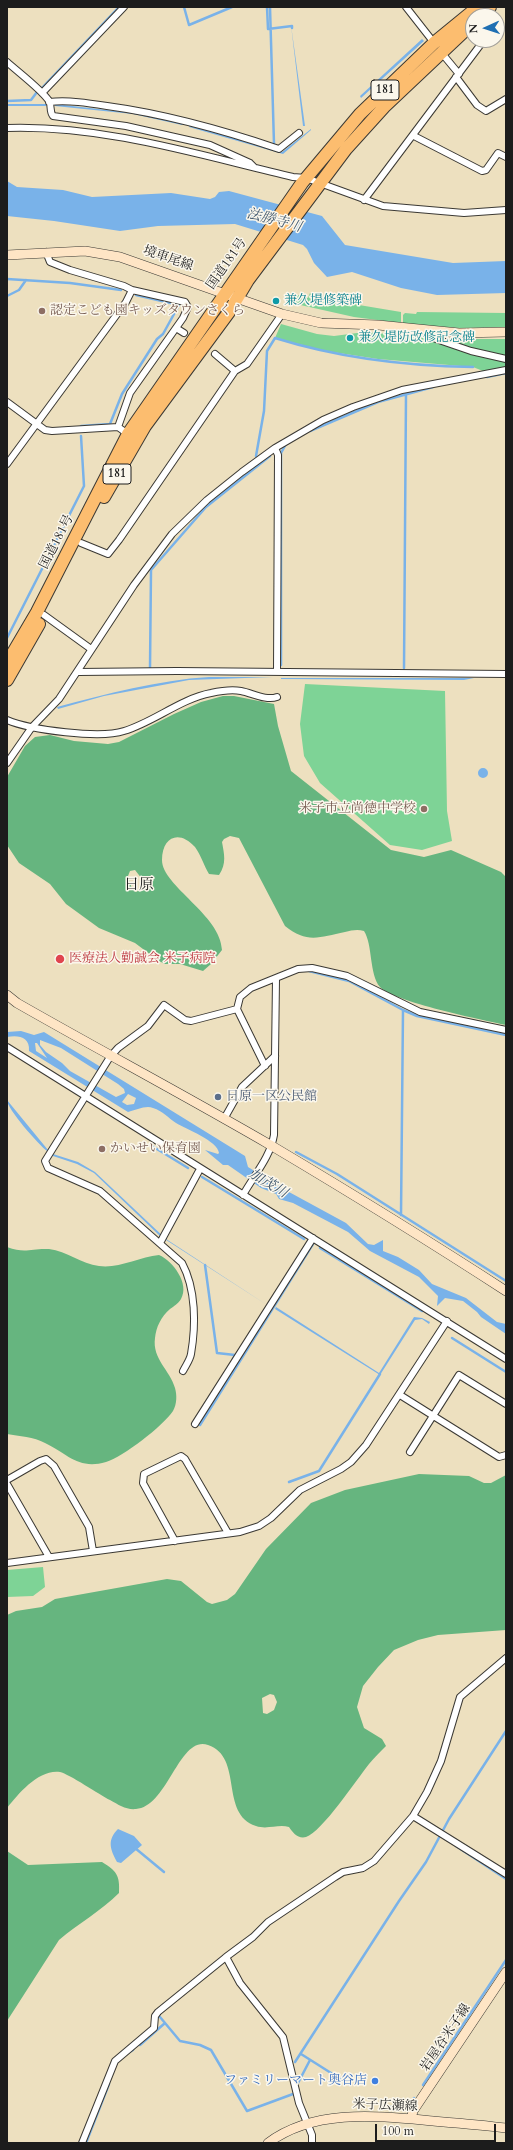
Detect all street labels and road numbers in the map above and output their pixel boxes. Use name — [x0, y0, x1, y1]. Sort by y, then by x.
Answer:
road number: 181 — [371, 80, 399, 100]
street label: 国道181号 — [204, 235, 250, 293]
street label: 境車尾線 — [141, 243, 195, 275]
road number: 181 — [103, 464, 131, 484]
street label: 国道181号 — [37, 512, 77, 572]
street label: 岩屋谷米子線 — [418, 2001, 474, 2075]
street label: 米子広瀬線 — [352, 2097, 418, 2115]

